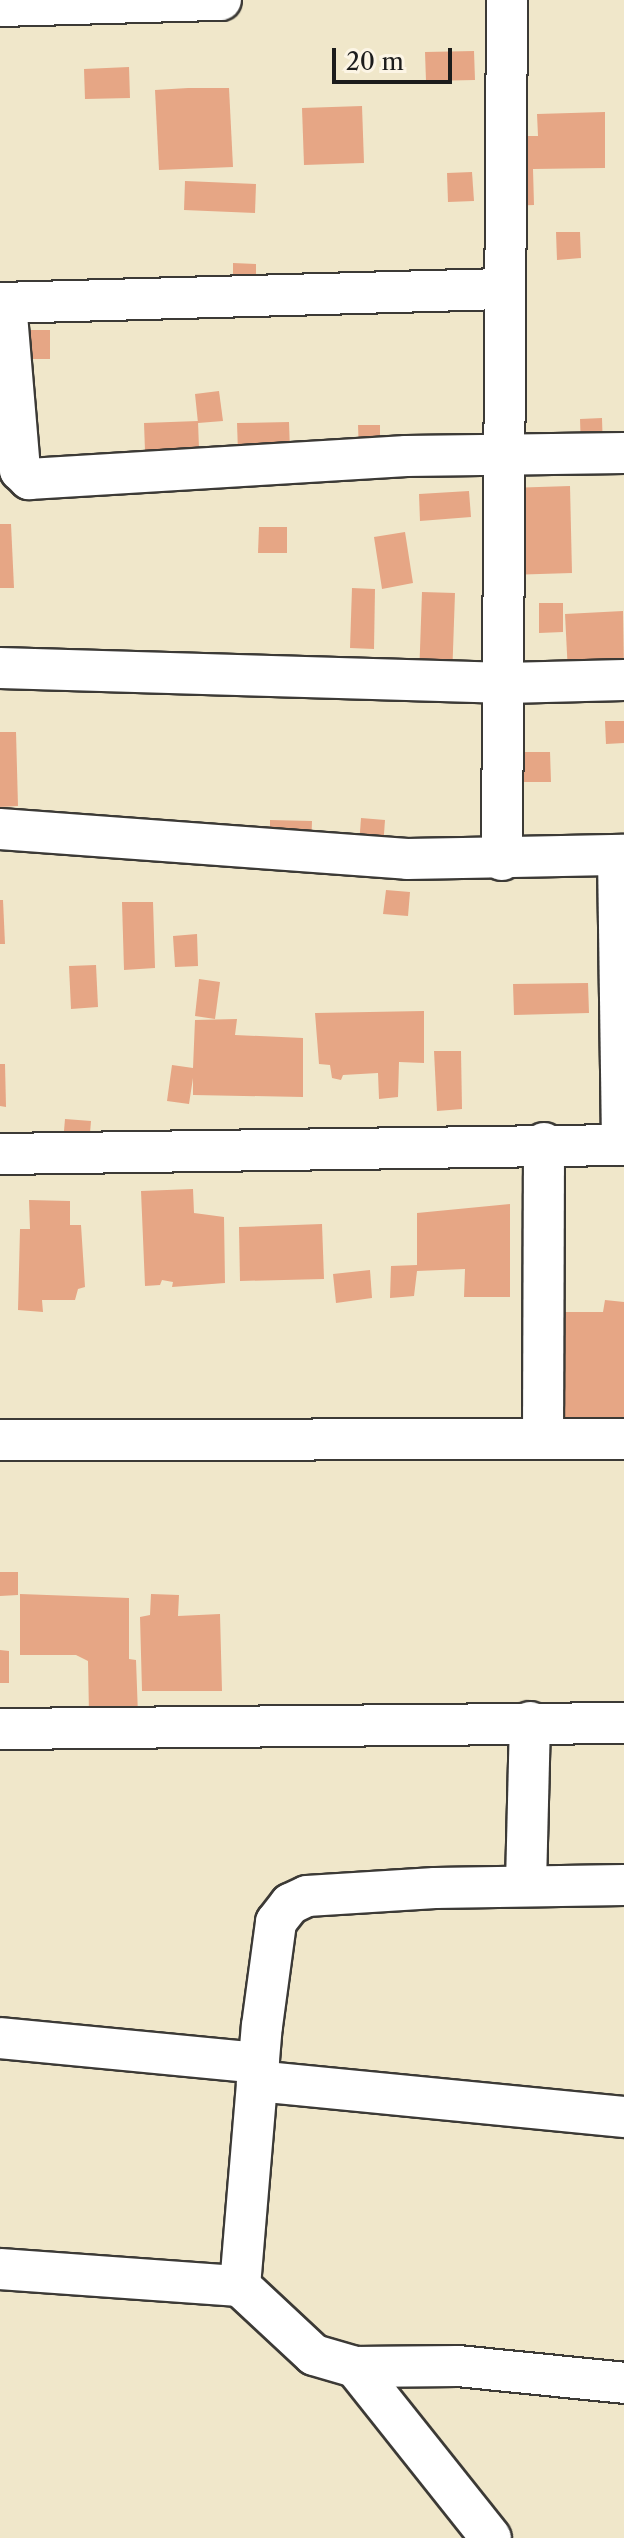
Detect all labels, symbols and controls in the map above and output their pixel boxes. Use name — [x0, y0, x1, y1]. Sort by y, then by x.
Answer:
scale bar — [336, 32, 456, 82]
text: 20 m — [346, 47, 404, 76]

